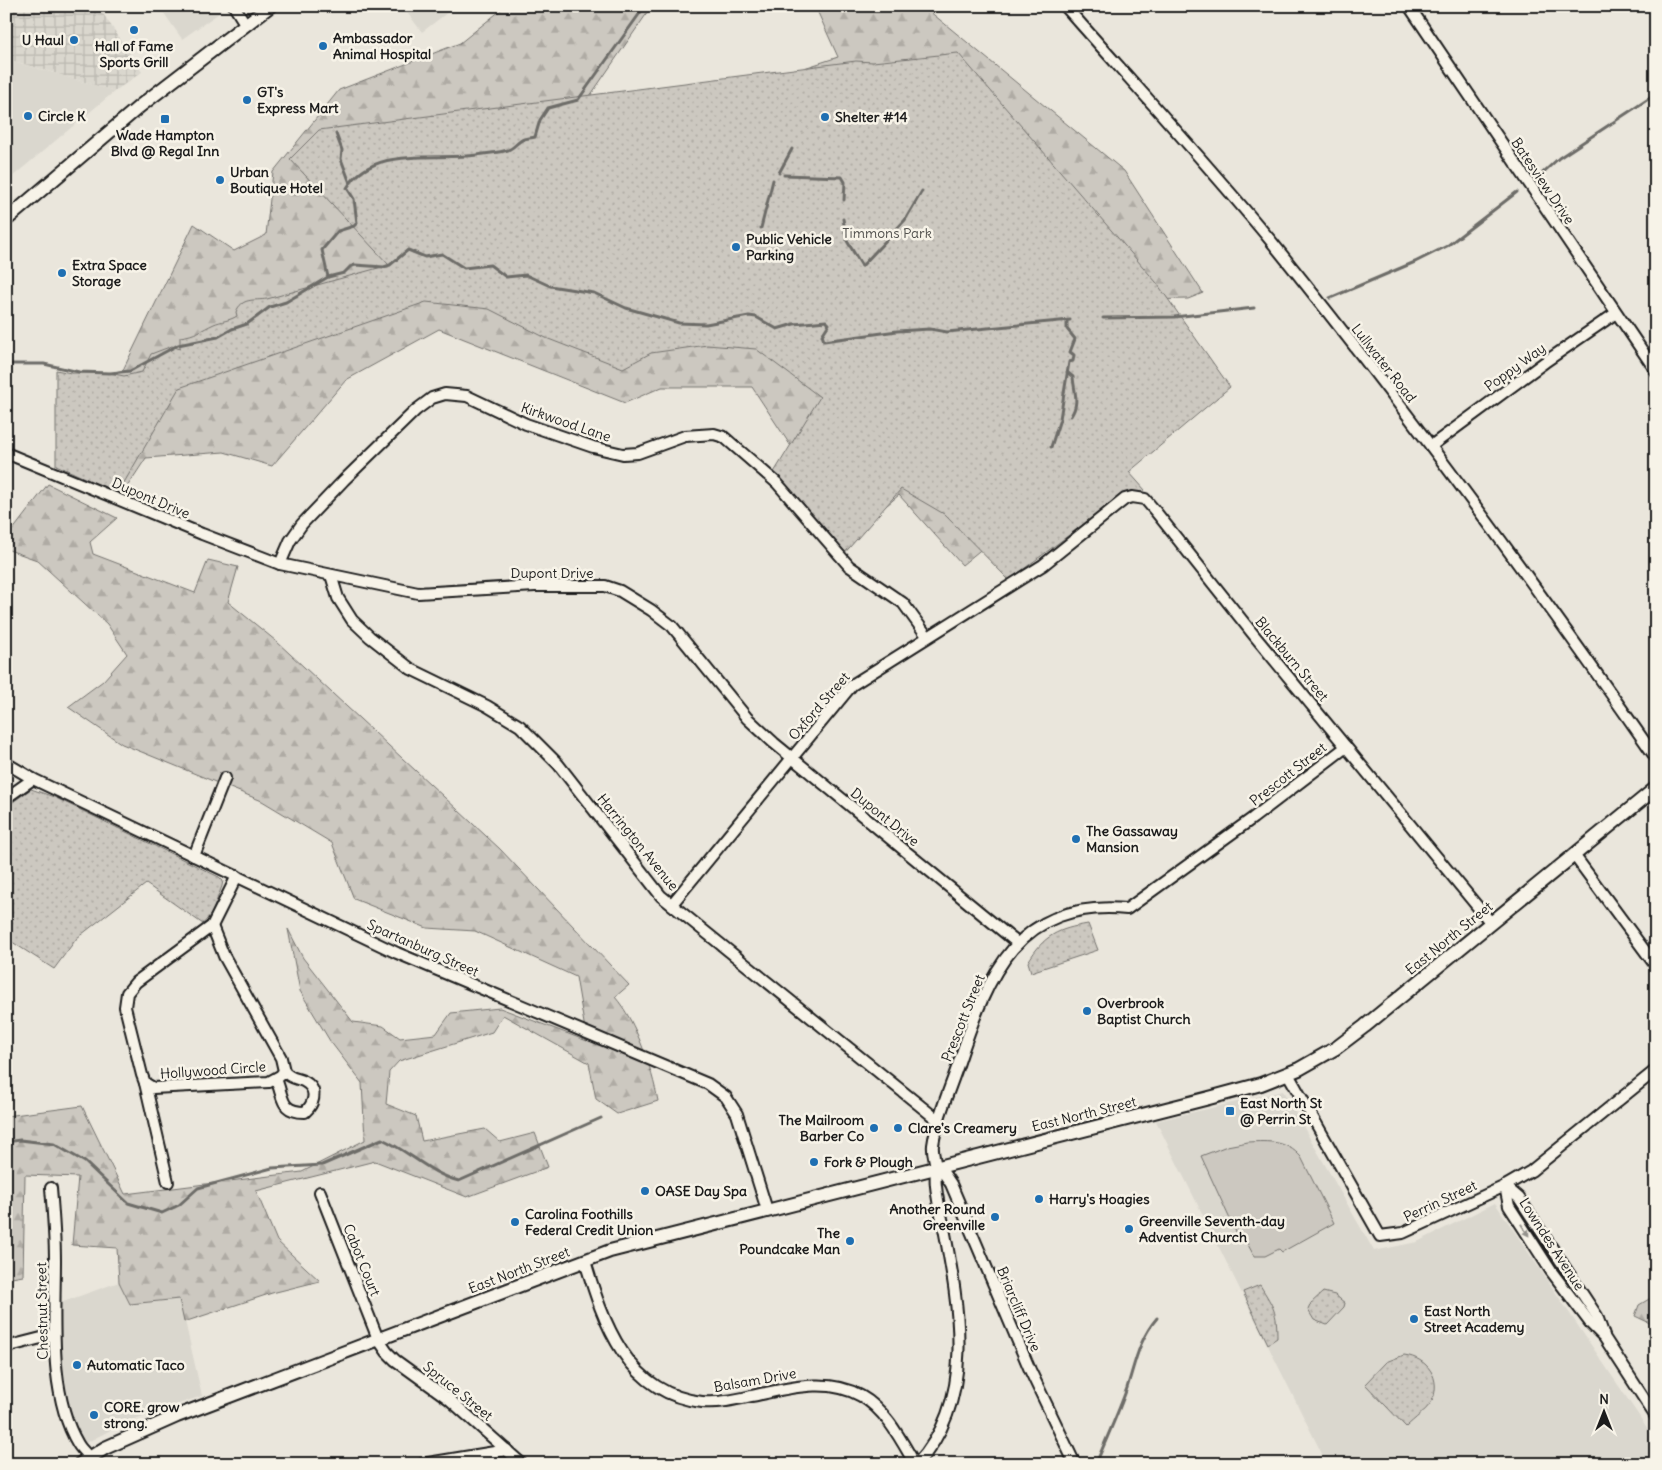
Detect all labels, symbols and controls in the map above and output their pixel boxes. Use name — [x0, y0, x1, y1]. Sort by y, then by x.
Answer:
marker: Hall of Fame Sports Grill — [128, 24, 140, 36]
place label: Ambassador Animal Hospital — [333, 29, 431, 63]
place label: U Haul — [22, 31, 64, 49]
marker: U Haul — [68, 34, 80, 46]
place label: Hall of Fame Sports Grill — [95, 37, 174, 71]
marker: Ambassador Animal Hospital — [317, 40, 329, 52]
place label: GT's Express Mart — [257, 83, 339, 117]
marker: GT's Express Mart — [241, 94, 253, 106]
place label: Circle K — [38, 107, 86, 125]
place label: Shelter #14 — [835, 108, 908, 126]
marker: Circle K — [22, 110, 34, 122]
marker: Shelter #14 — [819, 111, 831, 123]
marker: Wade Hampton Blvd @ Regal Inn — [159, 113, 171, 125]
place label: Wade Hampton Blvd @ Regal Inn — [111, 126, 219, 160]
street label: Batesview Drive — [1507, 134, 1579, 228]
place label: Urban Boutique Hotel — [230, 163, 323, 197]
marker: Urban Boutique Hotel — [214, 174, 226, 186]
park label: Timmons Park — [842, 224, 932, 242]
place label: Public Vehicle Parking — [746, 230, 832, 264]
marker: Public Vehicle Parking — [730, 241, 742, 253]
place label: Extra Space Storage — [72, 256, 147, 290]
marker: Extra Space Storage — [56, 267, 68, 279]
street label: Lullwater Road — [1348, 320, 1420, 406]
street label: Poppy Way — [1481, 339, 1549, 395]
street label: Kirkwood Lane — [519, 398, 613, 446]
street label: Dupont Drive — [109, 473, 193, 523]
street label: Dupont Drive — [510, 564, 594, 582]
street label: Blackburn Street — [1251, 613, 1333, 705]
street label: Oxford Street — [784, 668, 854, 744]
street label: Prescott Street — [1246, 738, 1330, 810]
street label: Dupont Drive — [847, 784, 923, 850]
street label: Harrington Avenue — [593, 790, 683, 894]
place label: The Gassaway Mansion — [1086, 822, 1178, 856]
marker: The Gassaway Mansion — [1070, 833, 1082, 845]
street label: East North Street — [1402, 897, 1496, 979]
street label: Spartanburg Street — [364, 915, 482, 981]
street label: Prescott Street — [937, 971, 989, 1064]
place label: Overbrook Baptist Church — [1097, 994, 1191, 1028]
marker: Overbrook Baptist Church — [1081, 1005, 1093, 1017]
street label: Hollywood Circle — [159, 1057, 267, 1083]
street label: East North Street — [1030, 1092, 1138, 1136]
place label: East North St @ Perrin St — [1240, 1094, 1322, 1128]
marker: East North St @ Perrin St — [1224, 1105, 1236, 1117]
place label: The Mailroom Barber Co — [779, 1111, 865, 1145]
place label: Clare's Creamery — [908, 1119, 1017, 1137]
marker: The Mailroom Barber Co — [868, 1122, 880, 1134]
marker: Clare's Creamery — [892, 1122, 904, 1134]
place label: Fork & Plough — [824, 1153, 913, 1171]
marker: Fork & Plough — [808, 1156, 820, 1168]
street label: Perrin Street — [1400, 1176, 1480, 1226]
place label: OASE Day Spa — [655, 1182, 747, 1200]
marker: OASE Day Spa — [639, 1185, 651, 1197]
place label: Harry's Hoagies — [1049, 1190, 1150, 1208]
marker: Harry's Hoagies — [1033, 1193, 1045, 1205]
street label: Lowndes Avenue — [1515, 1194, 1589, 1294]
place label: Another Round Greenville — [890, 1200, 986, 1234]
place label: Carolina Foothills Federal Credit Union — [525, 1205, 653, 1239]
marker: Another Round Greenville — [989, 1211, 1001, 1223]
place label: Greenville Seventh-day Adventist Church — [1139, 1212, 1285, 1246]
marker: Carolina Foothills Federal Credit Union — [509, 1216, 521, 1228]
street label: Cabot Court — [339, 1221, 385, 1299]
marker: Greenville Seventh-day Adventist Church — [1123, 1223, 1135, 1235]
one-way arrow — [1520, 1223, 1530, 1237]
place label: The Poundcake Man — [739, 1224, 840, 1258]
marker: The Poundcake Man — [844, 1235, 856, 1247]
street label: East North Street — [466, 1242, 572, 1298]
street label: Chestnut Street — [32, 1262, 52, 1360]
street label: Briarcliff Drive — [993, 1264, 1045, 1354]
place label: East North Street Academy — [1424, 1302, 1525, 1336]
marker: East North Street Academy — [1408, 1313, 1420, 1325]
place label: Automatic Taco — [87, 1356, 185, 1374]
street label: Spruce Street — [419, 1357, 497, 1425]
marker: Automatic Taco — [71, 1359, 83, 1371]
street label: Balsam Drive — [712, 1364, 798, 1396]
north arrow — [1580, 1388, 1630, 1438]
text: N — [1599, 1390, 1609, 1408]
place label: CORE. grow strong. — [104, 1398, 179, 1432]
marker: CORE. grow strong. — [88, 1409, 100, 1421]

